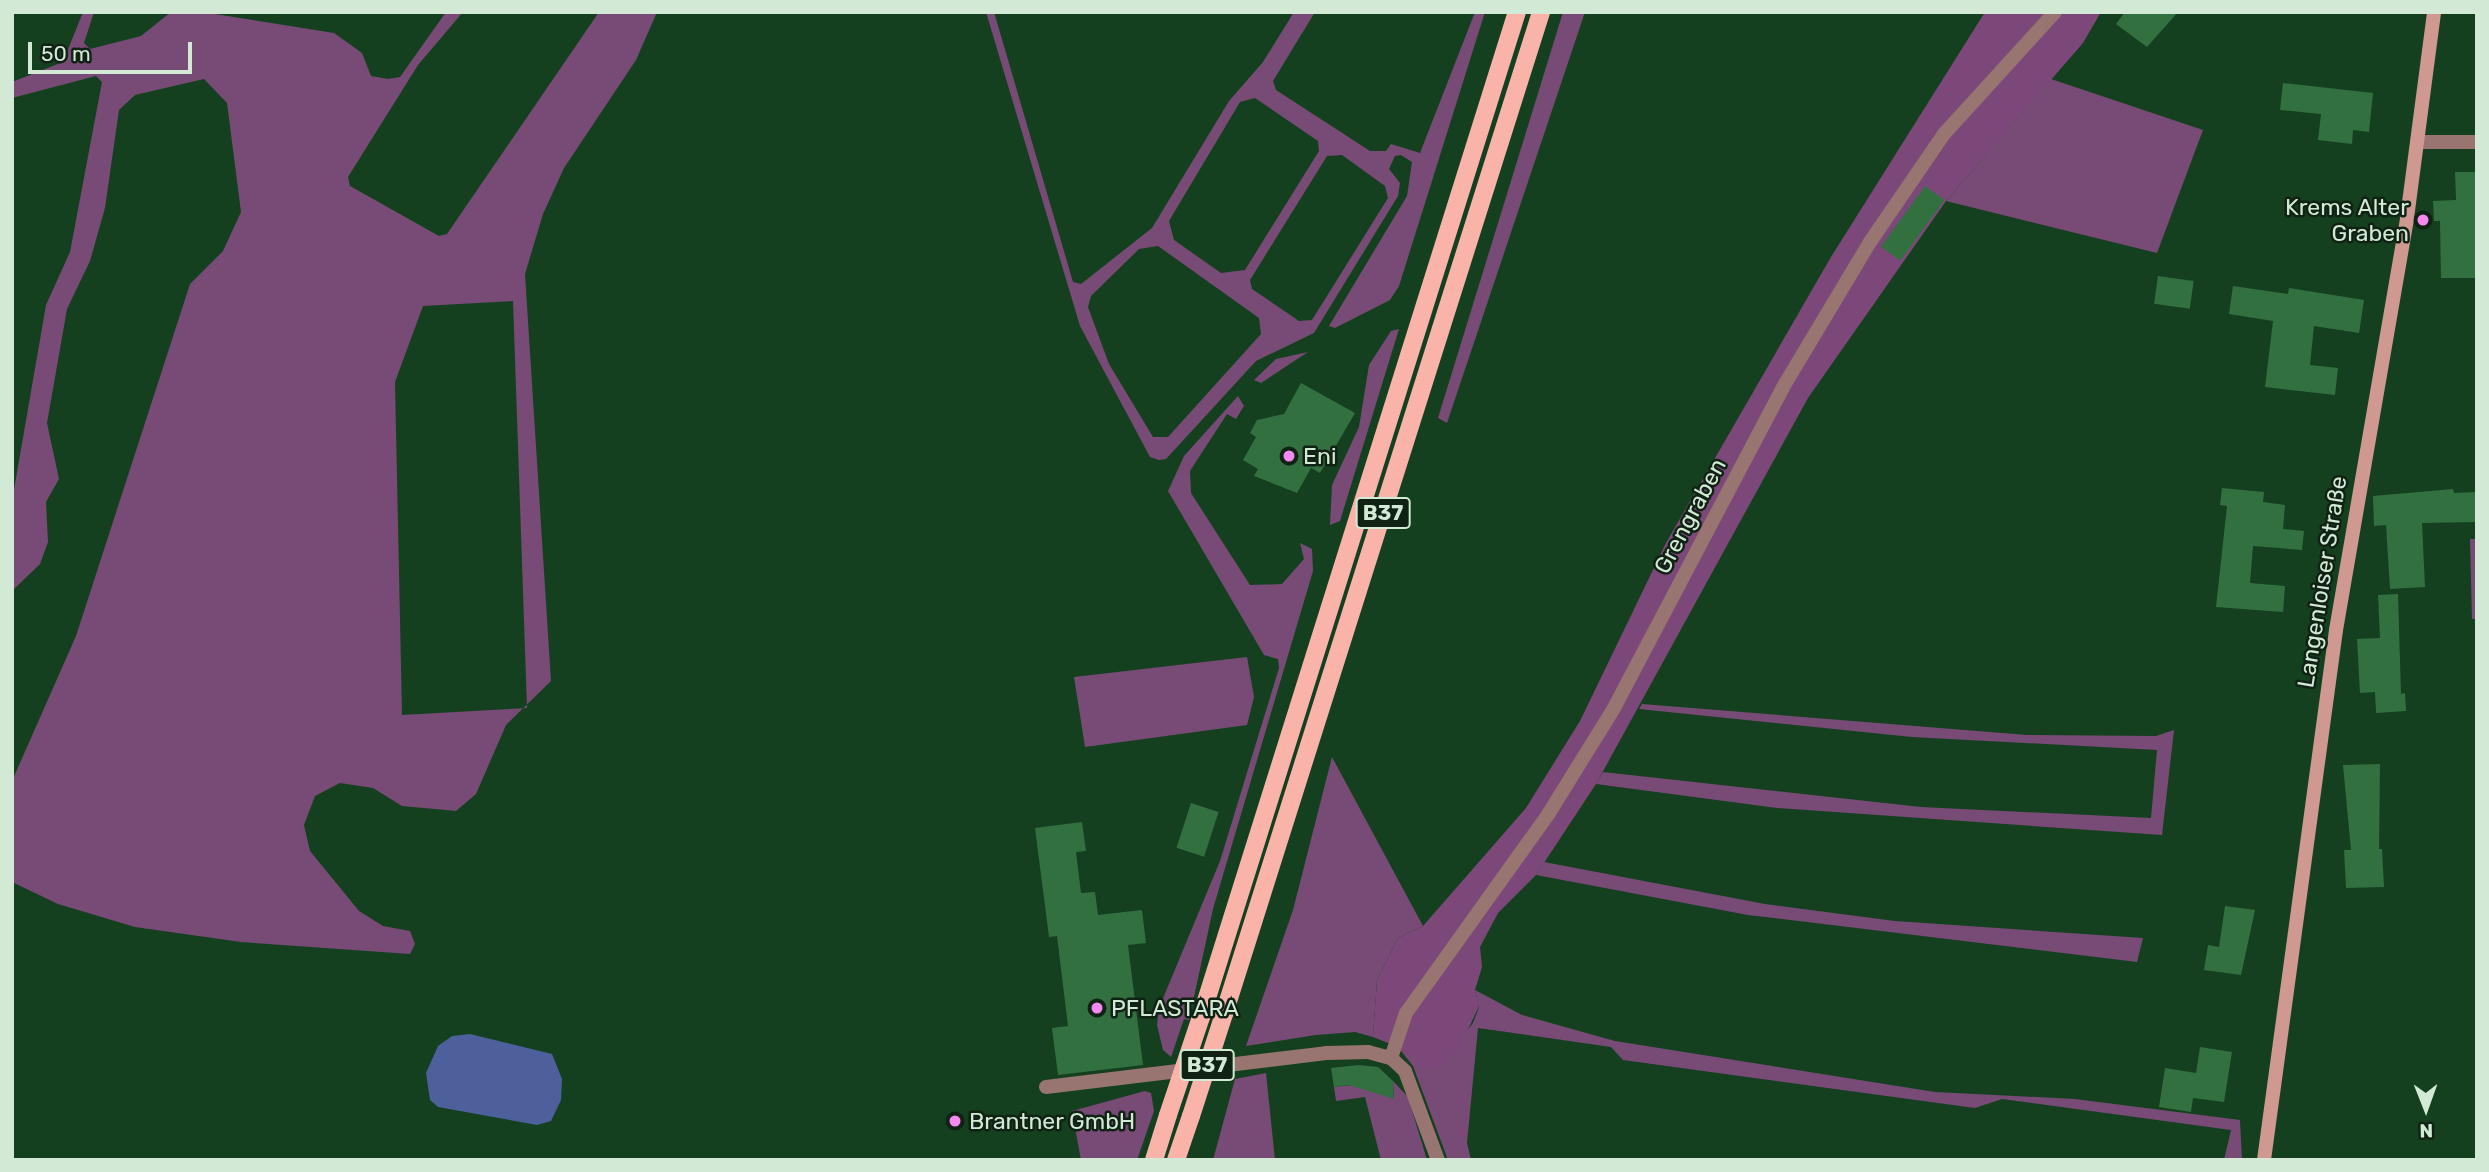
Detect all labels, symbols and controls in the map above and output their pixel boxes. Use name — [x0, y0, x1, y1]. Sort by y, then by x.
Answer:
scale bar — [32, 28, 196, 72]
text: 50 m — [41, 41, 91, 66]
place label: Krems Alter Graben — [2284, 193, 2409, 247]
marker: Krems Alter Graben — [2415, 212, 2431, 228]
place label: Eni — [1303, 442, 1336, 470]
marker: Eni — [1281, 448, 1297, 464]
street label: Grengraben — [1648, 454, 1732, 578]
street label: Langenloiser Straße — [2292, 474, 2352, 690]
road number: B37 — [1355, 496, 1411, 530]
place label: PFLASTARA — [1111, 994, 1239, 1022]
marker: PFLASTARA — [1089, 1000, 1105, 1016]
road number: B37 — [1179, 1048, 1235, 1082]
north arrow — [2391, 1074, 2461, 1144]
place label: Brantner GmbH — [969, 1107, 1136, 1135]
marker: Brantner GmbH — [947, 1113, 963, 1129]
text: N — [2419, 1119, 2433, 1142]

